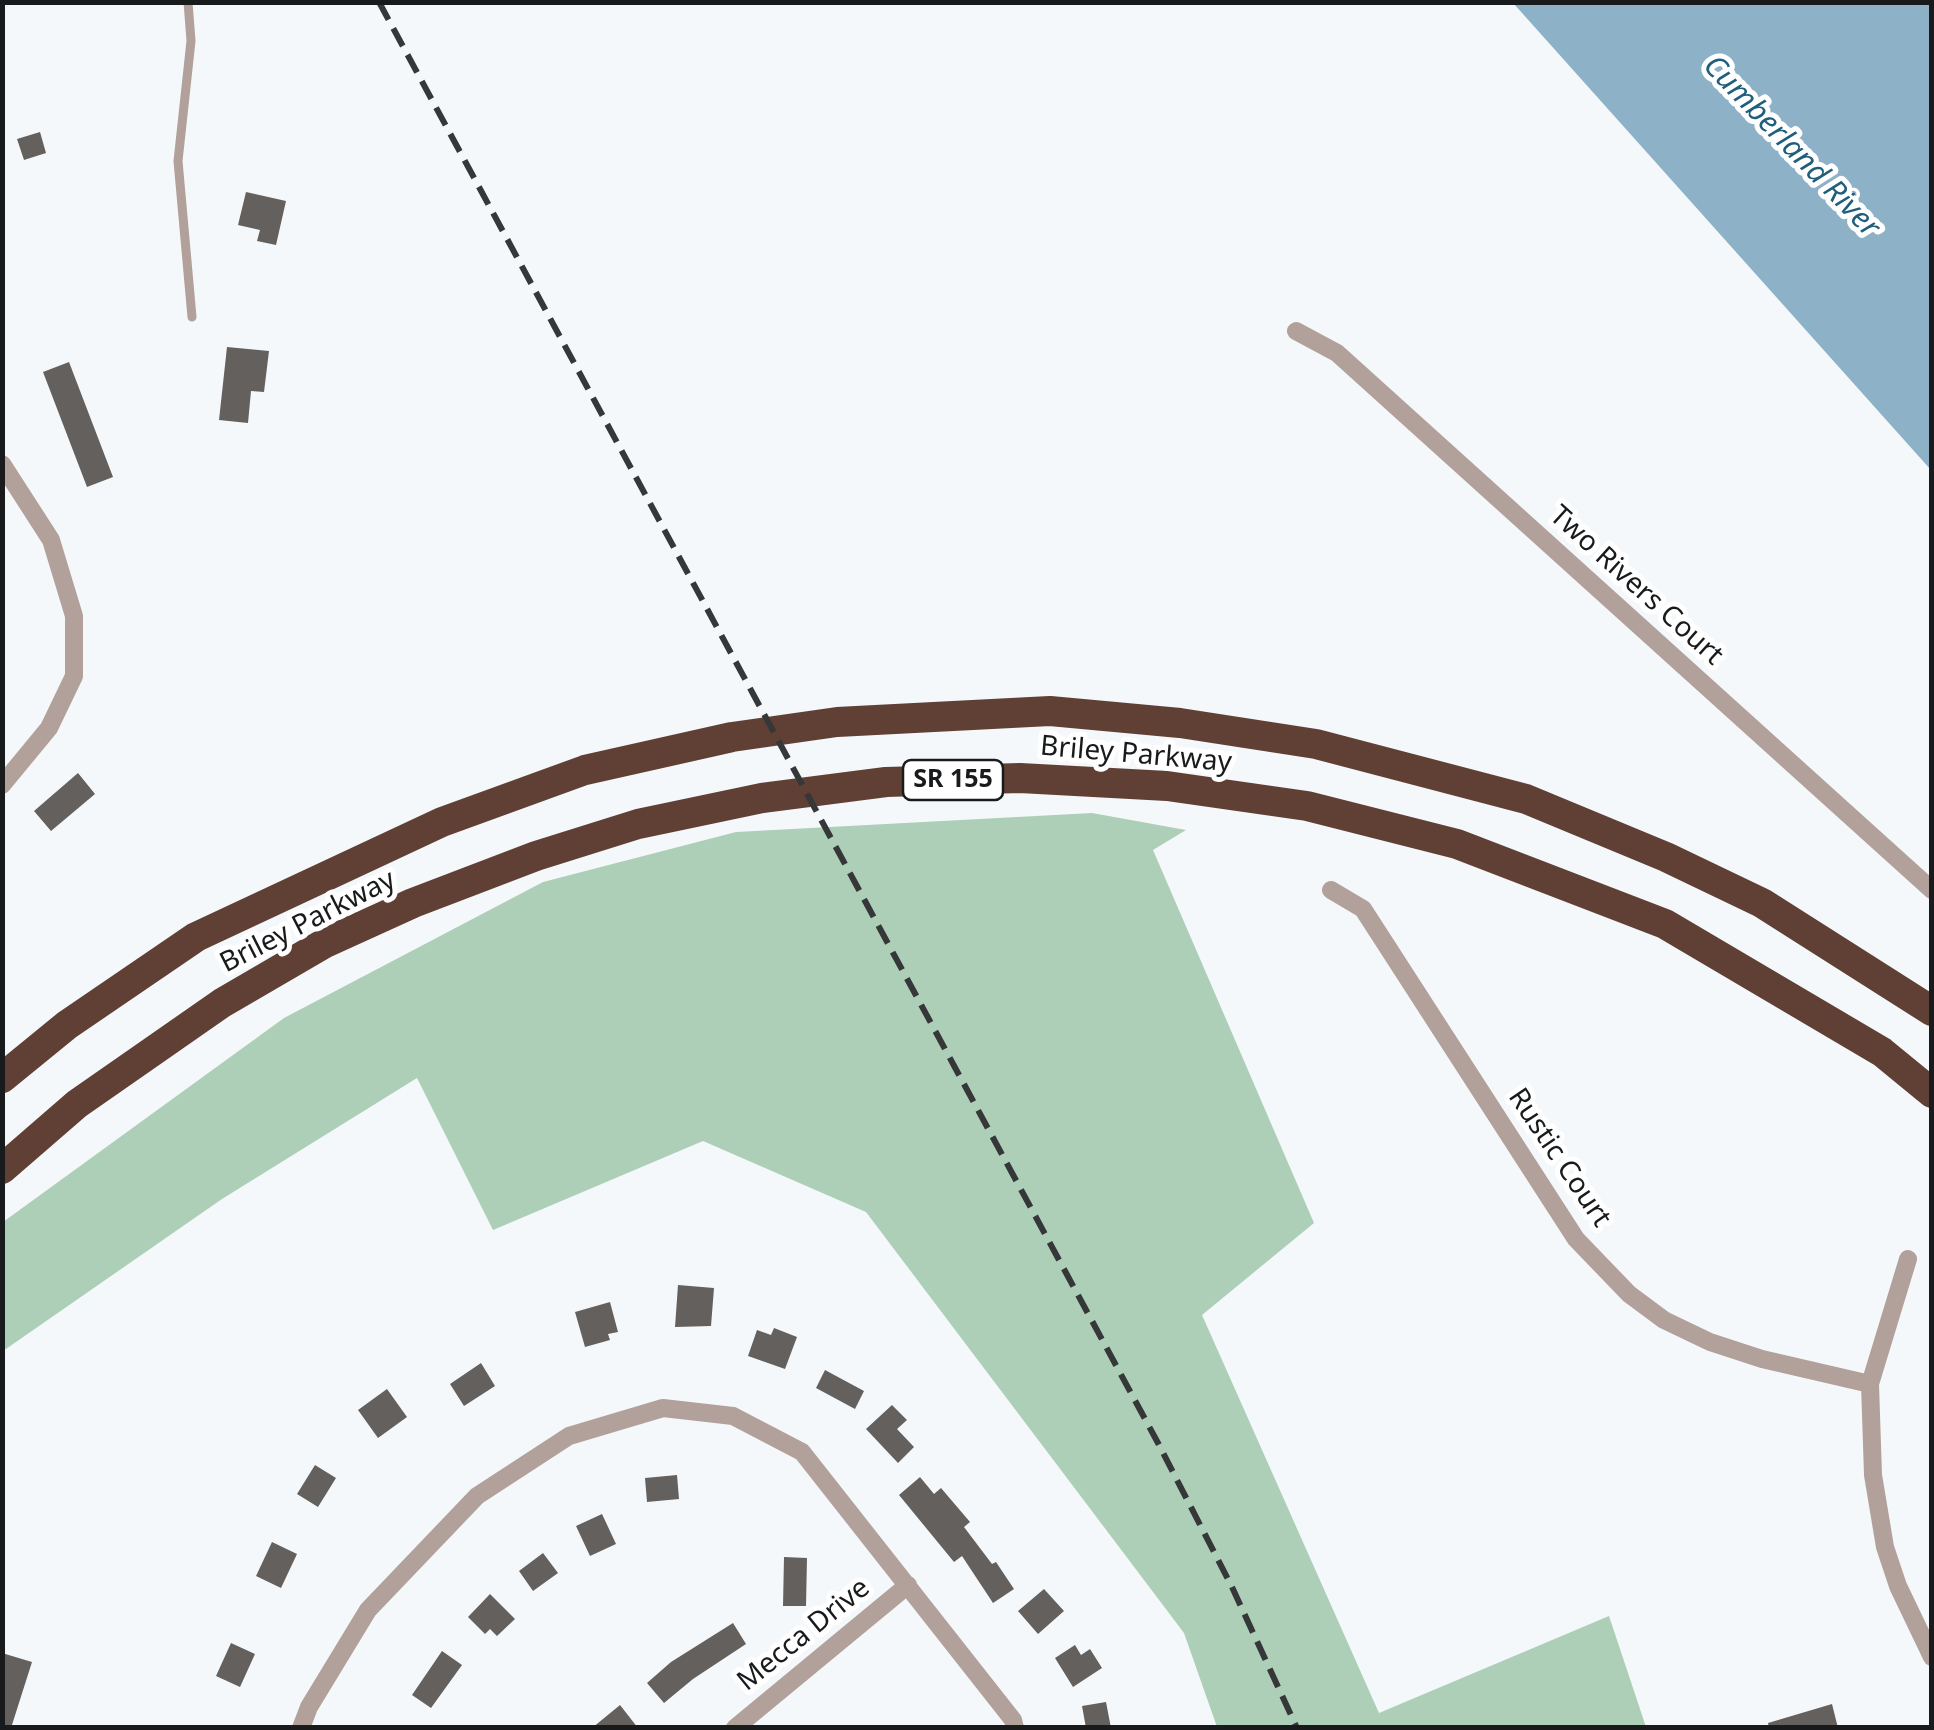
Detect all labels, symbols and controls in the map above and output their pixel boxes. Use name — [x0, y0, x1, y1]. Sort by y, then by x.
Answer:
water label: Cumberland River — [1695, 49, 1887, 245]
street label: Two Rivers Court — [1542, 499, 1730, 673]
street label: Briley Parkway — [1039, 730, 1233, 780]
road number: SR 155 — [903, 760, 1003, 800]
street label: Briley Parkway — [215, 863, 401, 981]
street label: Rustic Court — [1500, 1082, 1618, 1234]
street label: Mecca Drive — [731, 1572, 877, 1698]

